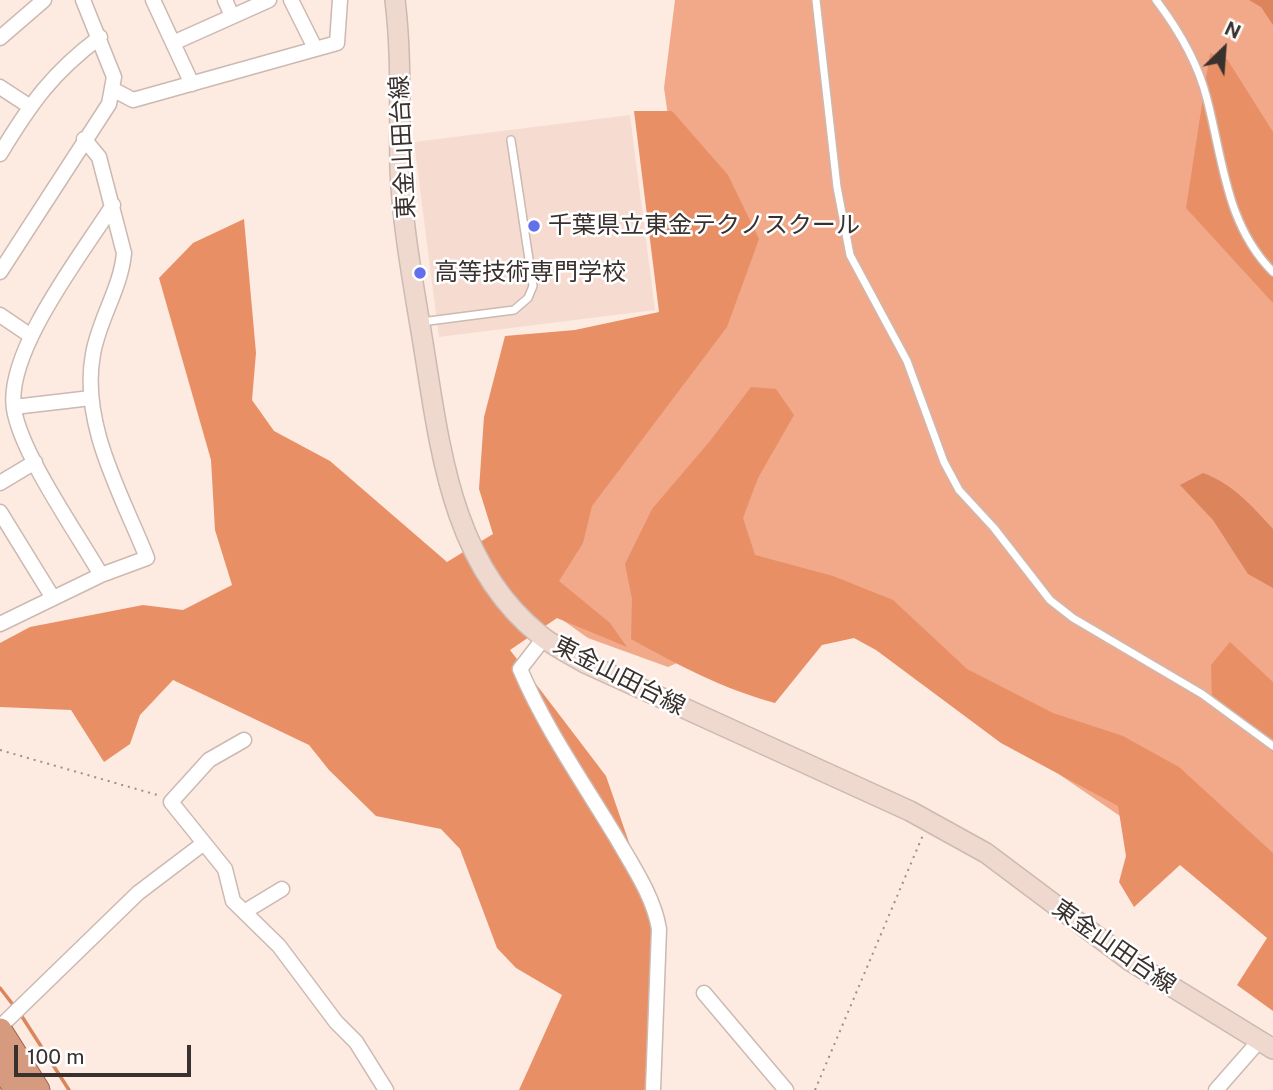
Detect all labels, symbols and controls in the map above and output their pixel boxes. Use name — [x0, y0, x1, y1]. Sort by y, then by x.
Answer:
north arrow — [1189, 14, 1259, 84]
text: N — [1221, 17, 1244, 43]
street label: 東金山田台線 — [385, 74, 421, 220]
place label: 千葉県立東金テクノスクール — [548, 212, 860, 240]
marker: 千葉県立東金テクノスクール — [526, 218, 542, 234]
place label: 高等技術専門学校 — [434, 259, 626, 287]
marker: 高等技術専門学校 — [412, 265, 428, 281]
street label: 東金山田台線 — [548, 630, 690, 722]
street label: 東金山田台線 — [1047, 894, 1181, 1000]
scale bar — [18, 1030, 194, 1074]
text: 100 m — [27, 1044, 84, 1069]

